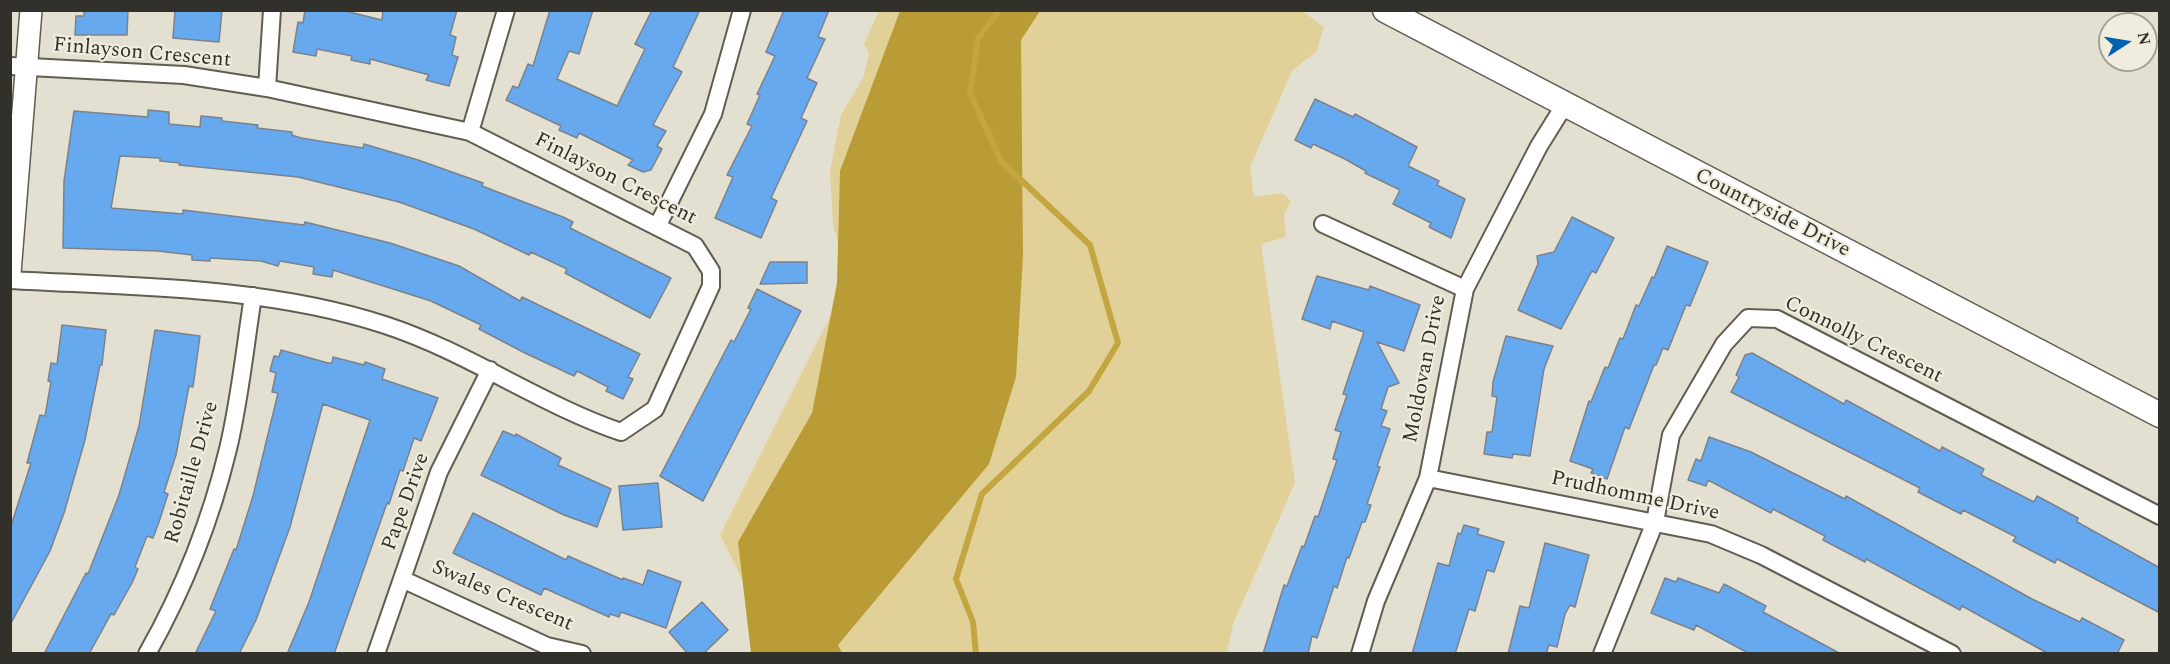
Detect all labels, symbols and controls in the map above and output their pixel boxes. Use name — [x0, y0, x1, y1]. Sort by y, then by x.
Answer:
north arrow — [2098, 12, 2158, 72]
text: N — [2131, 30, 2157, 48]
street label: Finlayson Crescent — [52, 34, 232, 74]
street label: Finlayson Crescent — [530, 128, 700, 232]
street label: Countryside Drive — [1690, 164, 1854, 264]
street label: Connolly Crescent — [1780, 292, 1946, 390]
street label: Moldovan Drive — [1399, 293, 1453, 445]
street label: Robitaille Drive — [161, 399, 225, 547]
street label: Pape Drive — [378, 450, 436, 554]
street label: Prudhomme Drive — [1548, 467, 1722, 527]
street label: Swales Crescent — [428, 556, 576, 638]

